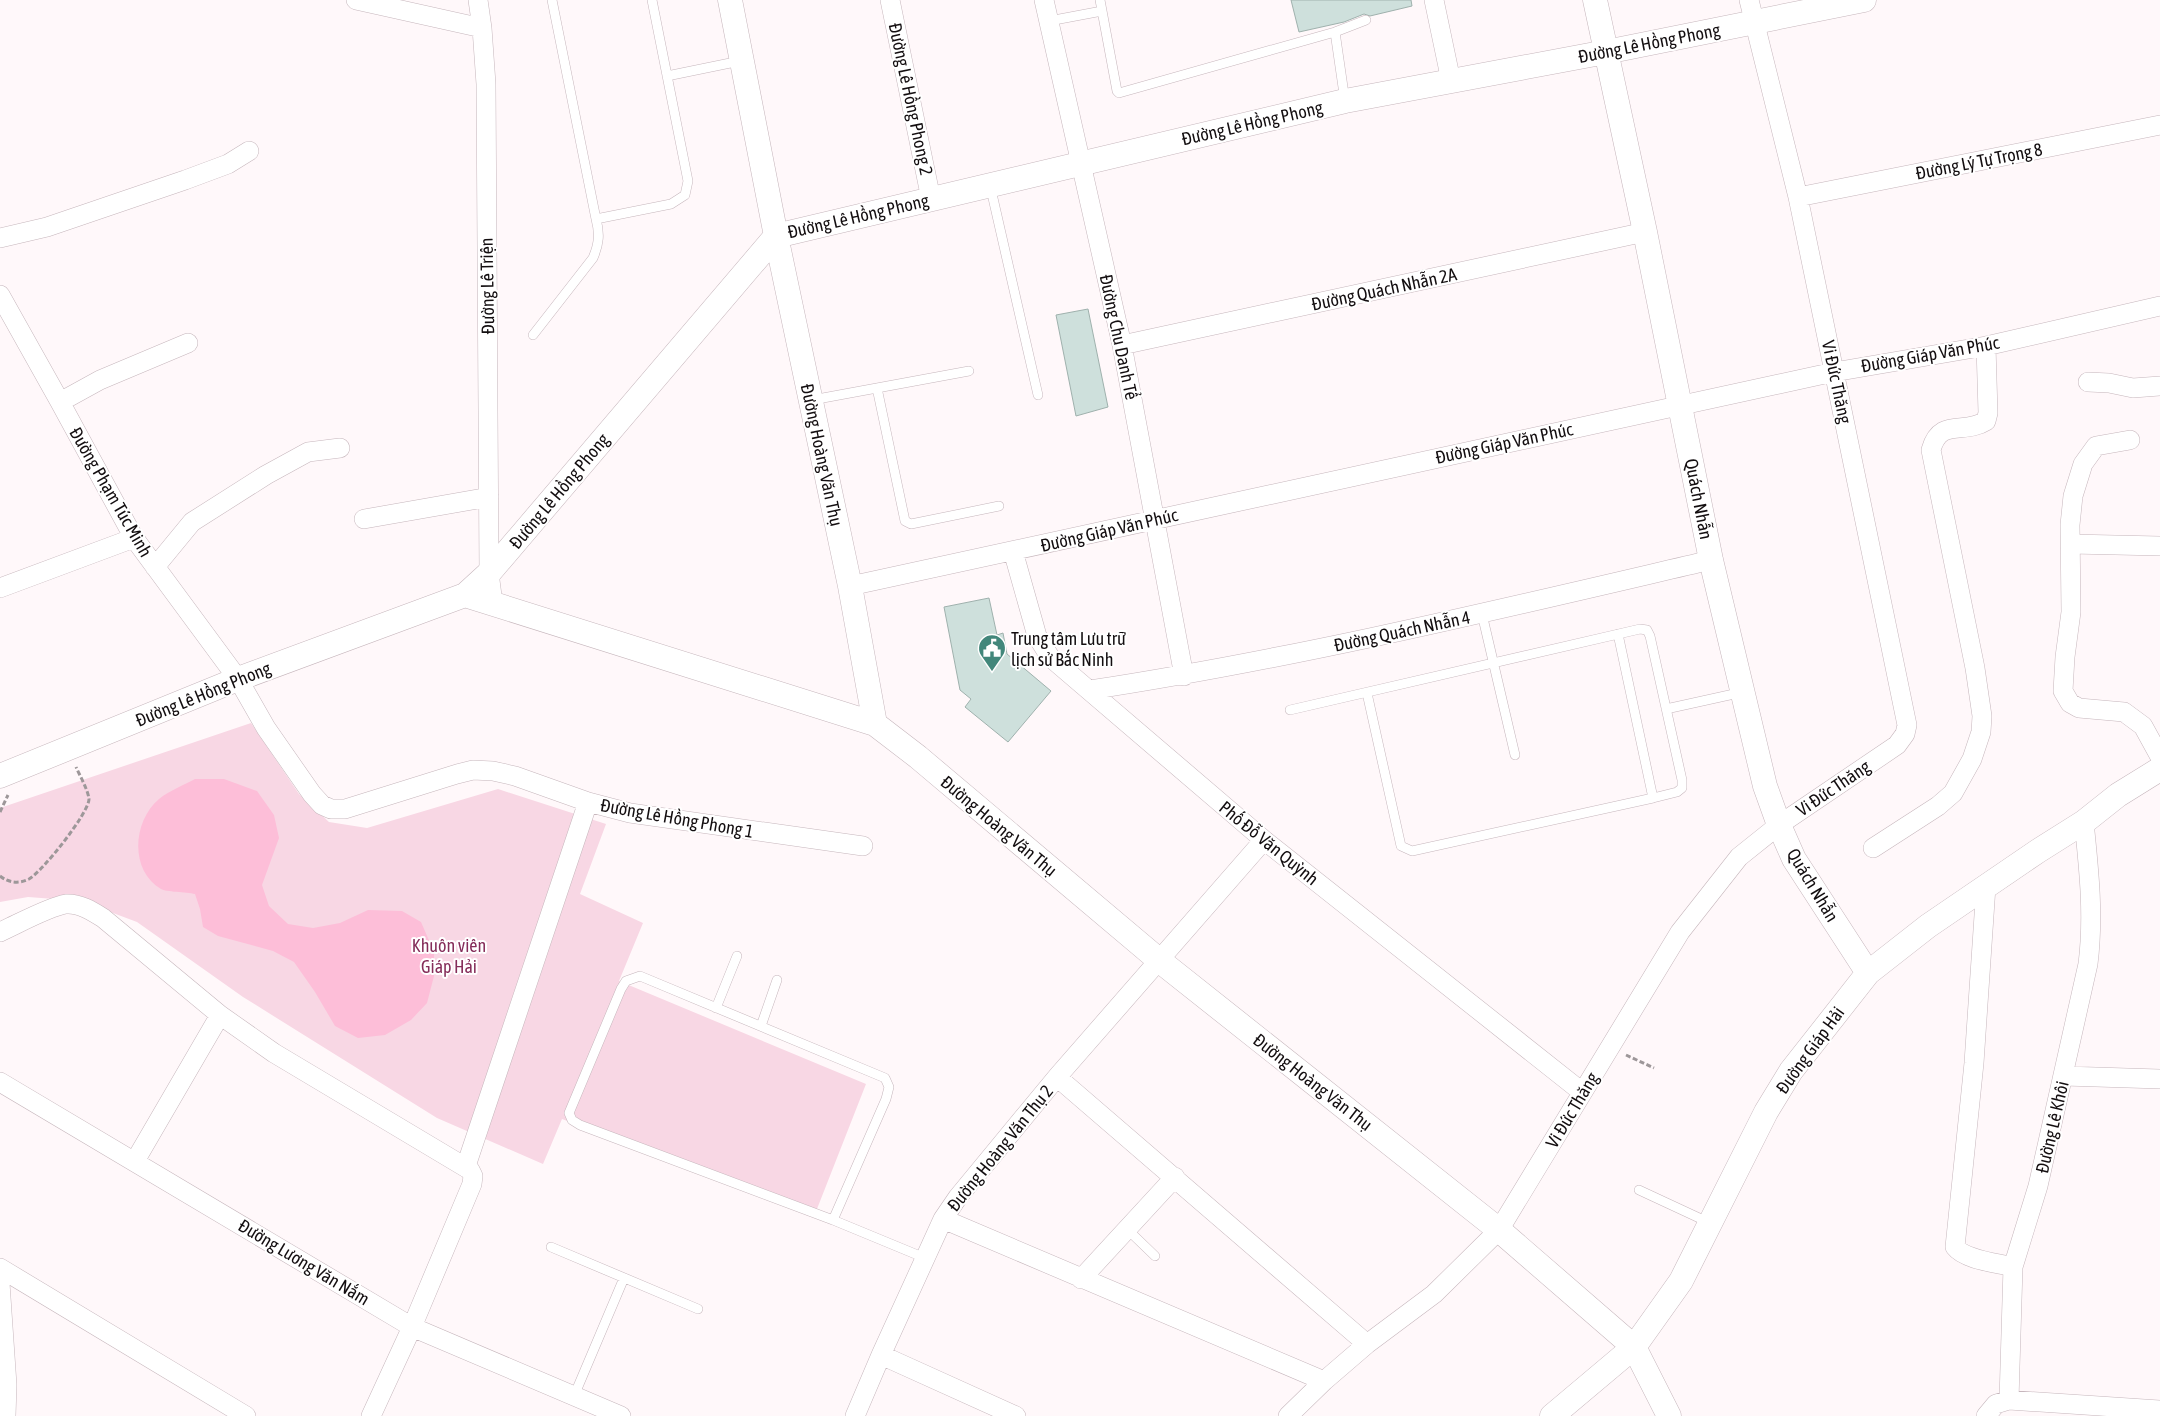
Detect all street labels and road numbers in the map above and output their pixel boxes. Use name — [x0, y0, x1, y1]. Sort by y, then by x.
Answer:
street label: Đường Lê Hồng Phong — [1576, 18, 1722, 67]
street label: Đường Lê Hồng Phong 2 — [885, 21, 938, 177]
street label: Đường Lê Hồng Phong — [1179, 96, 1325, 149]
street label: Đường Lý Tự Trọng 8 — [1914, 138, 2044, 184]
street label: Đường Lê Hồng Phong — [785, 189, 931, 242]
street label: Đường Lê Triện — [476, 237, 498, 335]
street label: Đường Quách Nhẫn 2A — [1310, 263, 1459, 315]
street label: Đường Chu Danh Tể — [1095, 272, 1144, 402]
street label: Đường Giáp Văn Phúc — [1859, 331, 2001, 376]
street label: Vi Đức Thăng — [1818, 339, 1856, 426]
street label: Đường Hoàng Văn Thụ — [797, 382, 847, 528]
street label: Đường Giáp Văn Phúc — [1433, 418, 1575, 468]
street label: Đường Phạm Túc Minh — [65, 424, 157, 560]
street label: Đường Lê Hồng Phong — [504, 428, 614, 553]
street label: Quách Nhẫn — [1681, 457, 1717, 541]
street label: Đường Giáp Văn Phúc — [1038, 504, 1180, 556]
street label: Đường Quách Nhẫn 4 — [1332, 606, 1472, 656]
street label: Đường Lê Hồng Phong — [132, 656, 274, 731]
street label: Vi Đức Thăng — [1792, 756, 1874, 820]
street label: Đường Hoàng Văn Thụ — [937, 771, 1061, 881]
street label: Đường Lê Hồng Phong 1 — [599, 793, 755, 842]
street label: Phố Đỗ Văn Quỳnh — [1215, 796, 1323, 889]
street label: Quách Nhẫn — [1783, 844, 1843, 926]
street label: Đường Giáp Hải — [1771, 1002, 1849, 1098]
street label: Đường Hoàng Văn Thụ — [1249, 1029, 1377, 1135]
street label: Vi Đức Thăng — [1541, 1068, 1603, 1152]
street label: Đường Lê Khôi — [2031, 1079, 2073, 1175]
street label: Đường Hoàng Văn Thụ 2 — [943, 1081, 1057, 1215]
street label: Đường Lương Văn Nắm — [235, 1215, 373, 1309]

